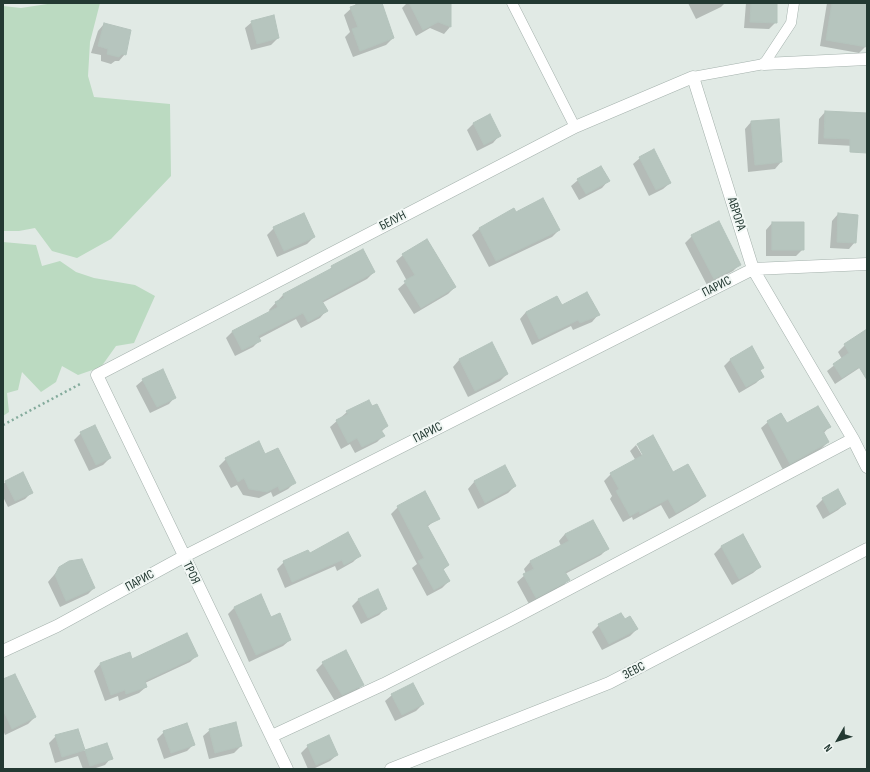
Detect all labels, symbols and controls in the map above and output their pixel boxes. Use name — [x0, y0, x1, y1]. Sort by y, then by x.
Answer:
street label: АВРОРА — [723, 195, 749, 233]
street label: БЕЛУН — [377, 208, 409, 234]
street label: ПАРИС — [700, 273, 734, 301]
street label: ПАРИС — [411, 419, 445, 447]
street label: ТРОЯ — [179, 559, 203, 587]
street label: ПАРИС — [123, 567, 157, 595]
street label: ЗЕВС — [620, 659, 648, 683]
north arrow — [818, 720, 858, 760]
text: N — [821, 741, 835, 754]

